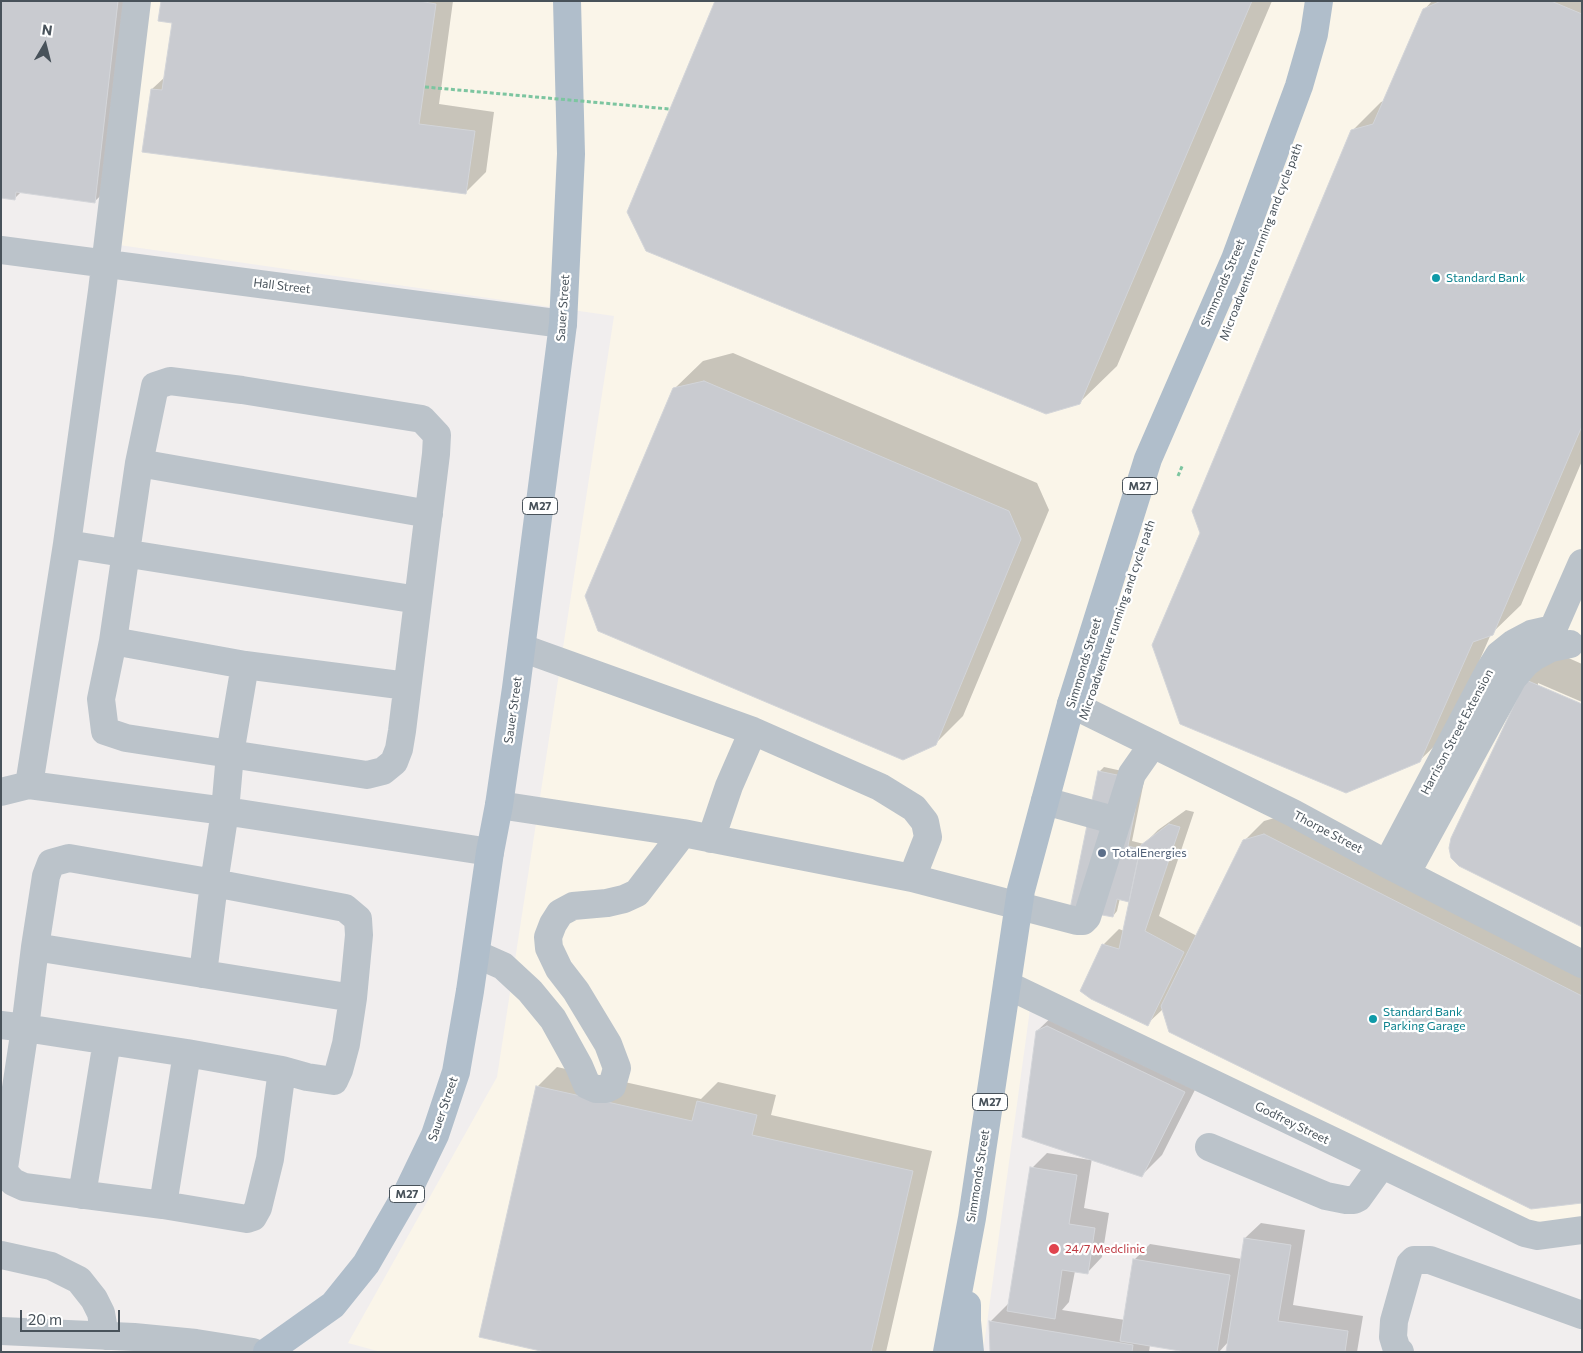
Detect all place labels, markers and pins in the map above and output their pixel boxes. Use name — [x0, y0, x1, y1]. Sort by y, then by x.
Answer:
place label: Standard Bank — [1446, 271, 1525, 285]
marker: Standard Bank — [1430, 272, 1442, 284]
place label: TotalEnergies — [1112, 846, 1187, 860]
marker: TotalEnergies — [1096, 847, 1108, 859]
place label: Standard Bank Parking Garage — [1383, 1005, 1466, 1033]
marker: Standard Bank Parking Garage — [1367, 1013, 1379, 1025]
marker: 24/7 Medclinic — [1047, 1242, 1061, 1256]
place label: 24/7 Medclinic — [1065, 1242, 1145, 1256]

